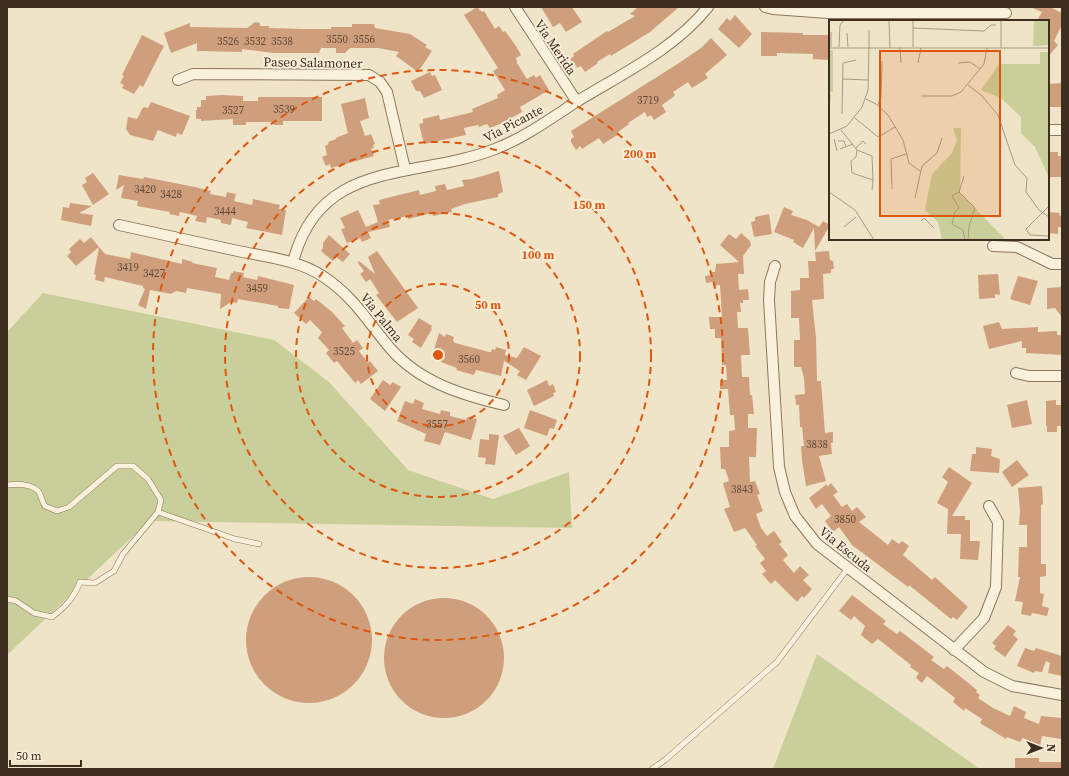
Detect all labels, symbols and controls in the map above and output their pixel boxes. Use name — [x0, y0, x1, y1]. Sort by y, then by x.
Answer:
street label: Via Merida — [531, 16, 581, 79]
inset map — [829, 20, 1049, 240]
house number: 3550 — [326, 32, 348, 47]
house number: 3556 — [353, 32, 375, 47]
house number: 3526 — [217, 34, 239, 49]
house number: 3532 — [244, 34, 266, 49]
house number: 3538 — [271, 34, 293, 49]
street label: Paseo Salamoner — [263, 53, 363, 72]
house number: 3719 — [637, 93, 659, 108]
street label: Via Picante — [480, 100, 546, 146]
house number: 3539 — [273, 102, 295, 117]
house number: 3527 — [222, 103, 244, 118]
text: 200 m — [624, 146, 657, 162]
house number: 3420 — [134, 182, 156, 197]
house number: 3428 — [160, 187, 182, 202]
text: 150 m — [573, 197, 606, 213]
house number: 3444 — [214, 204, 236, 219]
text: 100 m — [522, 247, 555, 263]
house number: 3419 — [117, 260, 139, 275]
house number: 3427 — [143, 266, 165, 281]
house number: 3459 — [246, 281, 268, 296]
street label: Via Palma — [357, 289, 407, 346]
text: 50 m — [475, 297, 501, 313]
house number: 3525 — [333, 344, 355, 359]
centre of rings — [431, 348, 445, 362]
house number: 3560 — [458, 352, 480, 367]
house number: 3557 — [426, 417, 448, 432]
house number: 3838 — [806, 437, 828, 452]
house number: 3843 — [731, 482, 753, 497]
house number: 3850 — [834, 512, 856, 527]
street label: Via Escuda — [816, 523, 876, 576]
north arrow — [1021, 728, 1061, 768]
scale bar — [10, 742, 81, 768]
text: N — [1043, 744, 1058, 752]
text: 50 m — [16, 748, 42, 764]

